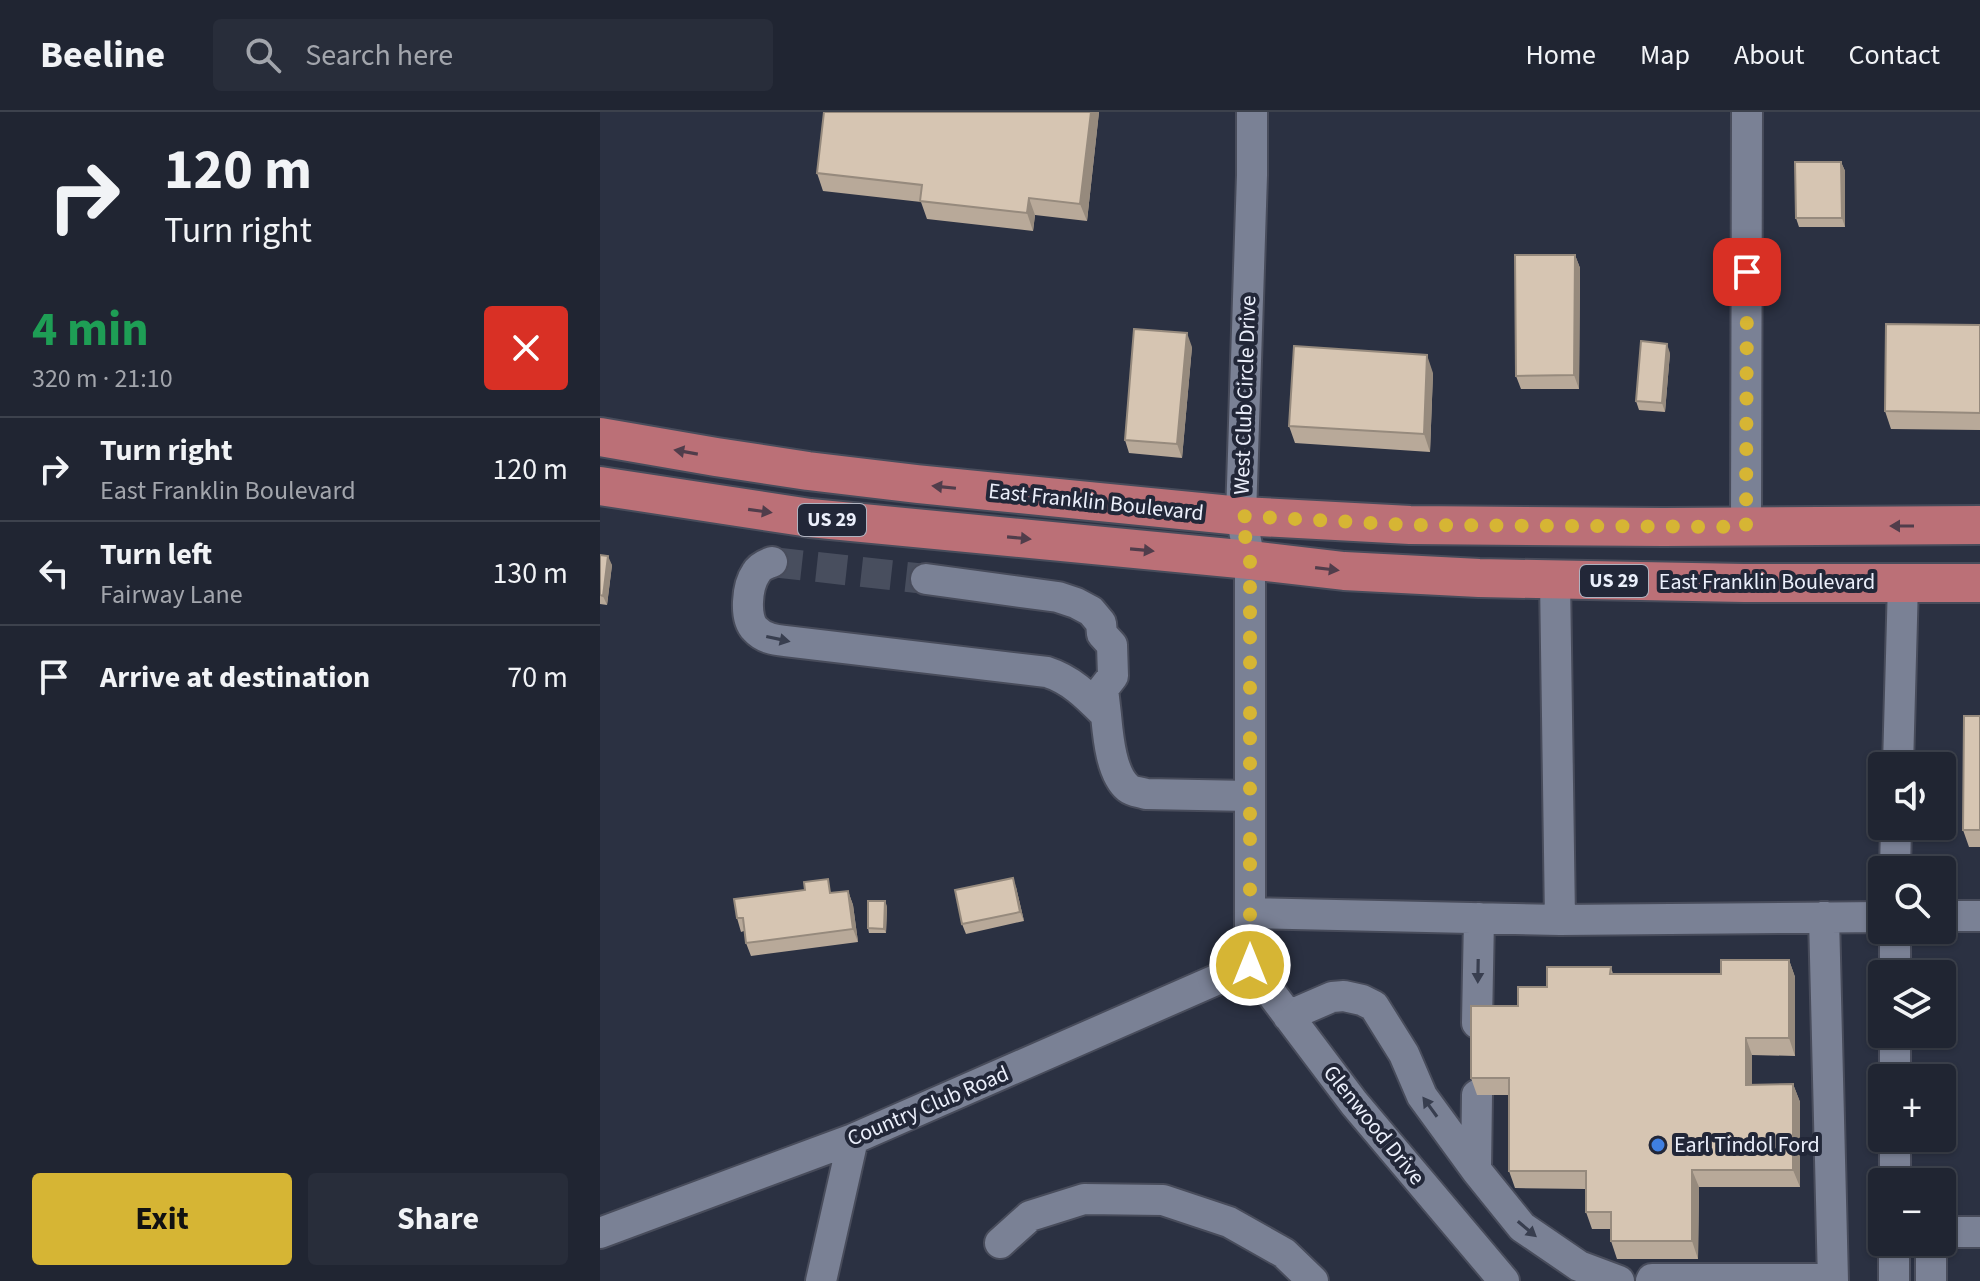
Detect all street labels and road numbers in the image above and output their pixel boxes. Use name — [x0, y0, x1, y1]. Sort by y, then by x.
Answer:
street label: West Club Circle Drive — [1226, 295, 1264, 495]
street label: East Franklin Boulevard — [987, 475, 1205, 529]
road number: US 29 — [798, 504, 866, 536]
road number: US 29 — [1580, 565, 1648, 597]
street label: East Franklin Boulevard — [1659, 566, 1875, 598]
street label: Country Club Road — [842, 1058, 1014, 1154]
street label: Glenwood Drive — [1316, 1058, 1432, 1192]

